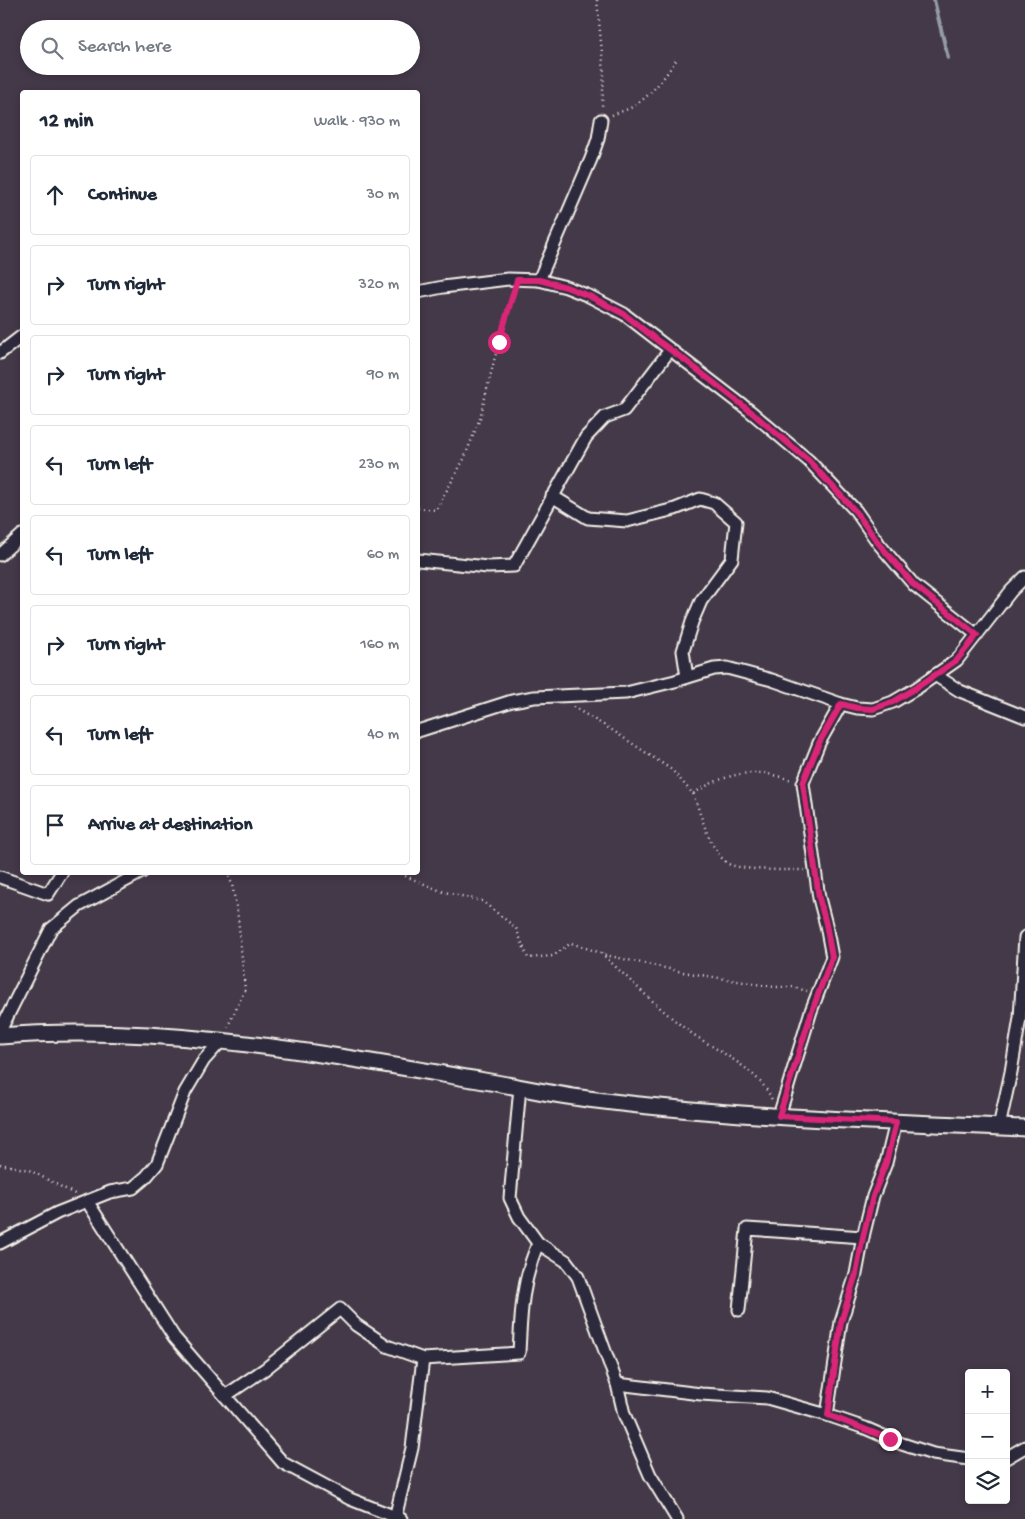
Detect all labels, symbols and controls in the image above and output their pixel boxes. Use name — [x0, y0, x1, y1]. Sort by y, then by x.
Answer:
search box — [20, 20, 420, 75]
icon: search — [38, 34, 66, 62]
text: Search here — [78, 36, 172, 59]
text: 12 min — [40, 110, 93, 135]
text: Walk · 930 m — [314, 113, 400, 132]
icon: ahead — [41, 181, 69, 209]
text: Continue — [88, 184, 157, 207]
text: 30 m — [366, 186, 399, 205]
icon: right — [41, 271, 69, 299]
text: Turn right — [88, 274, 164, 297]
text: 320 m — [359, 276, 399, 295]
route start — [488, 331, 511, 354]
icon: right — [41, 361, 69, 389]
text: Turn right — [88, 364, 164, 387]
text: 90 m — [367, 366, 399, 385]
icon: left — [41, 451, 69, 479]
text: Turn left — [88, 454, 152, 477]
text: 230 m — [359, 456, 399, 475]
icon: left — [41, 541, 69, 569]
text: Turn left — [88, 544, 152, 567]
text: 60 m — [367, 546, 399, 565]
icon: right — [41, 631, 69, 659]
text: Turn right — [88, 634, 164, 657]
text: 160 m — [360, 636, 399, 655]
icon: left — [41, 721, 69, 749]
text: Turn left — [88, 724, 152, 747]
text: 40 m — [367, 726, 399, 745]
icon: arrive — [41, 811, 69, 839]
text: Arrive at destination — [88, 814, 252, 837]
map controls — [965, 1369, 1010, 1504]
button: + — [965, 1369, 1010, 1414]
button: − — [965, 1414, 1010, 1459]
route end — [879, 1428, 902, 1451]
button: layers — [965, 1459, 1010, 1504]

